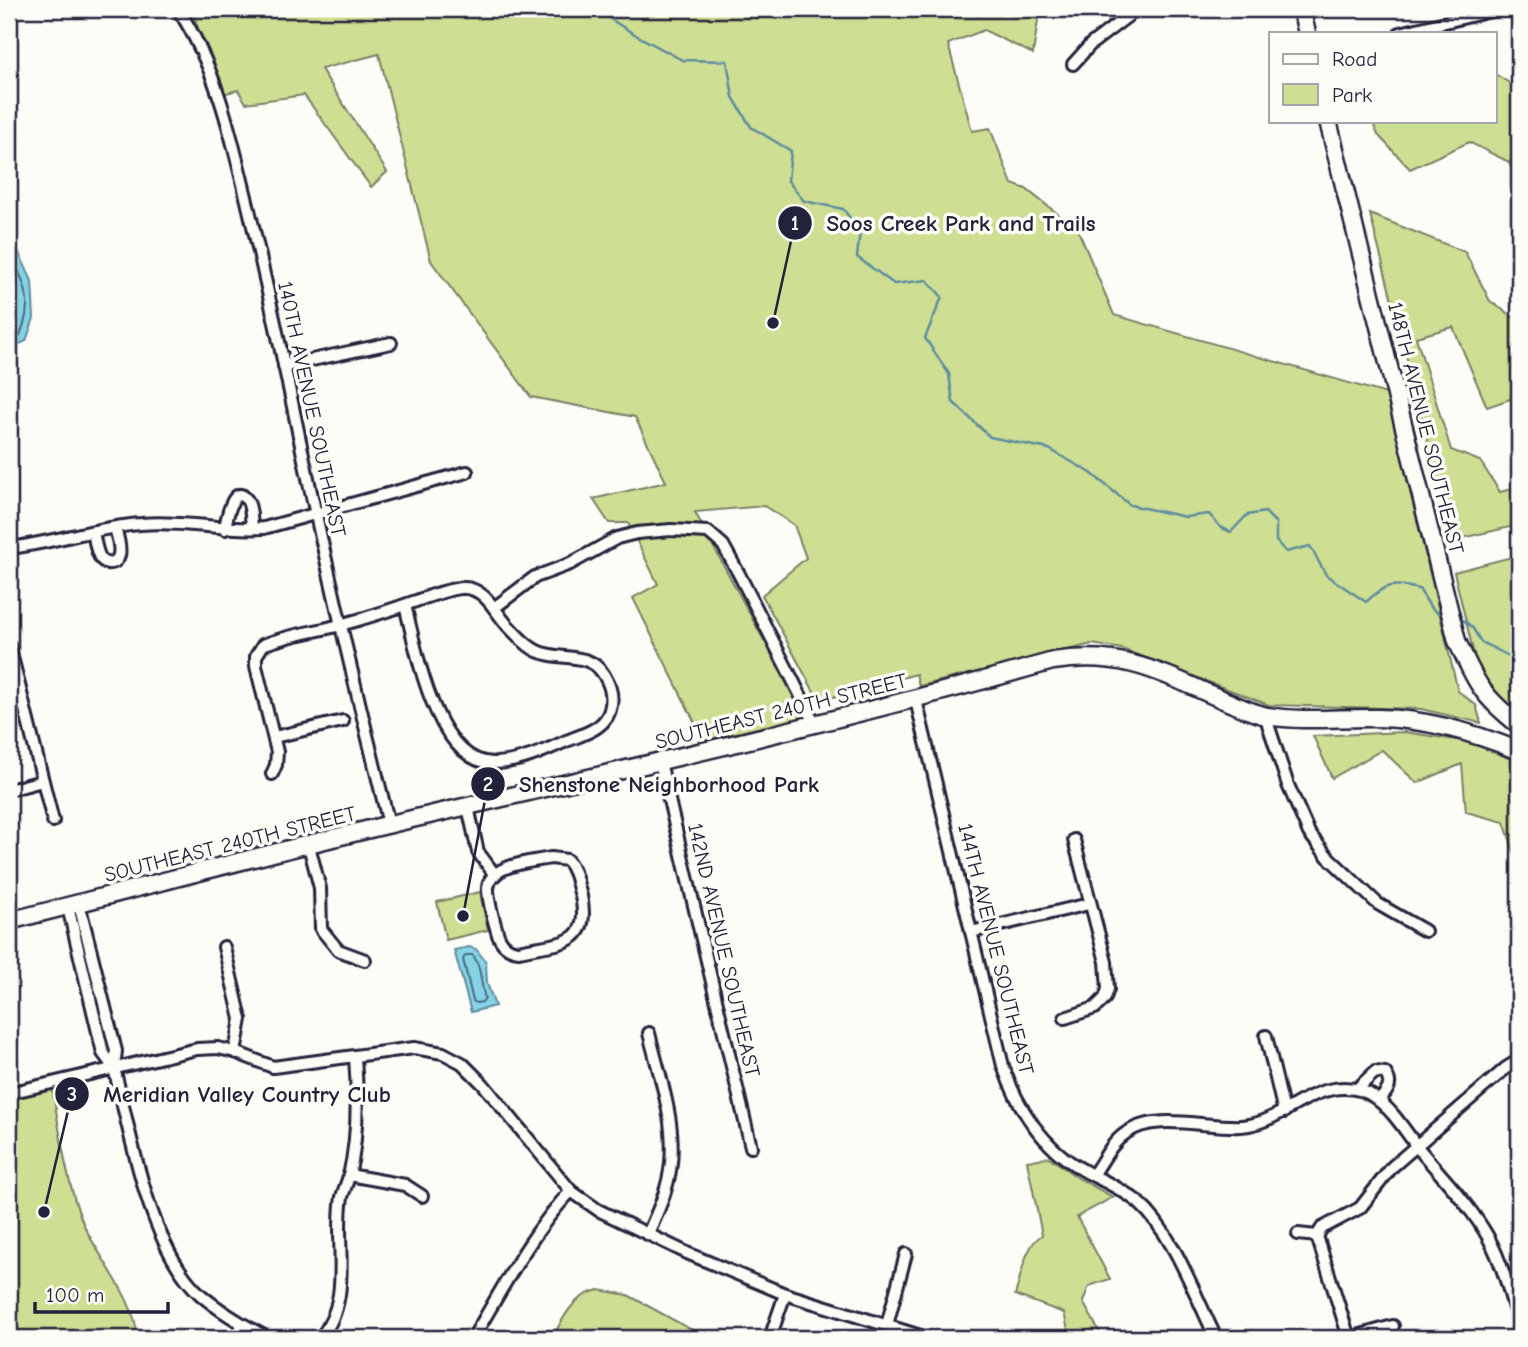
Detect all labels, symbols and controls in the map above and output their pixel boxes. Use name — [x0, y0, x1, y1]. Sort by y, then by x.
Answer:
legend — [1269, 32, 1496, 122]
text: Road — [1332, 47, 1377, 71]
text: Park — [1332, 83, 1372, 107]
callout: Soos Creek Park and Trails — [777, 201, 1109, 245]
text: Soos Creek Park and Trails — [826, 210, 1096, 237]
text: 1 — [791, 211, 799, 235]
street label: 140TH AVENUE SOUTHEAST — [273, 279, 351, 539]
street label: 148TH AVENUE SOUTHEAST — [1383, 300, 1469, 556]
street label: SOUTHEAST 240TH STREET — [653, 668, 909, 754]
callout: Shenstone Neighborhood Park — [470, 762, 833, 806]
text: Shenstone Neighborhood Park — [519, 771, 819, 798]
text: 2 — [483, 772, 493, 796]
street label: SOUTHEAST 240TH STREET — [102, 801, 358, 887]
street label: 142ND AVENUE SOUTHEAST — [683, 821, 765, 1079]
street label: 144TH AVENUE SOUTHEAST — [953, 821, 1039, 1077]
callout: Meridian Valley Country Club — [54, 1072, 405, 1116]
text: Meridian Valley Country Club — [103, 1081, 391, 1108]
text: 3 — [67, 1082, 77, 1106]
scale bar — [35, 1270, 168, 1314]
text: 100 m — [46, 1283, 104, 1307]

